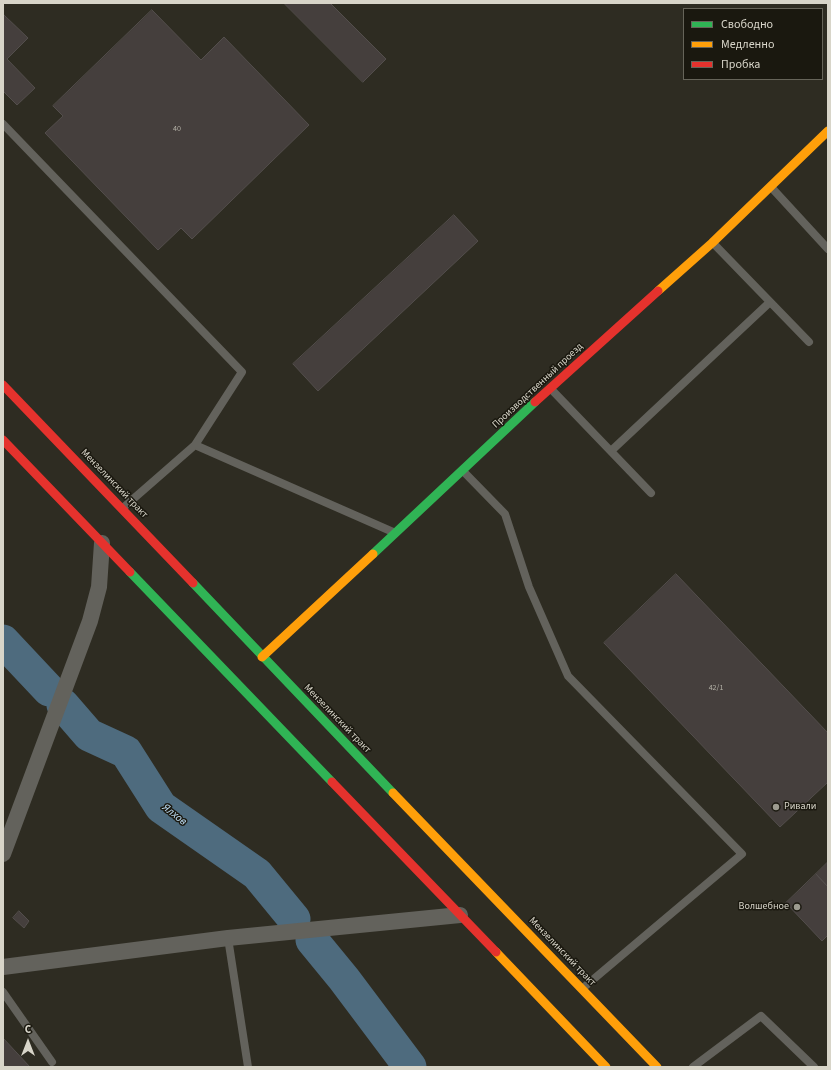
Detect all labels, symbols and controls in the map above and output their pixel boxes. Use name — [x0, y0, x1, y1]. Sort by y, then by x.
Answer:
legend — [683, 8, 823, 80]
text: Свободно — [721, 16, 773, 33]
text: Медленно — [721, 36, 775, 53]
text: Пробка — [721, 56, 760, 73]
house number: 40 — [173, 124, 181, 134]
street label: Производственный проезд — [490, 341, 586, 431]
street label: Мензелинский тракт — [78, 447, 150, 521]
street label: Мензелинский тракт — [301, 682, 373, 756]
house number: 42/1 — [709, 683, 723, 693]
water label: Ялхов — [159, 801, 189, 829]
place label: Ривали — [784, 801, 816, 813]
marker: Ривали — [771, 802, 781, 812]
place label: Волшебное — [739, 901, 789, 913]
marker: Волшебное — [792, 902, 802, 912]
street label: Мензелинский тракт — [526, 915, 598, 989]
north arrow — [8, 1022, 48, 1062]
text: С — [25, 1022, 31, 1037]

